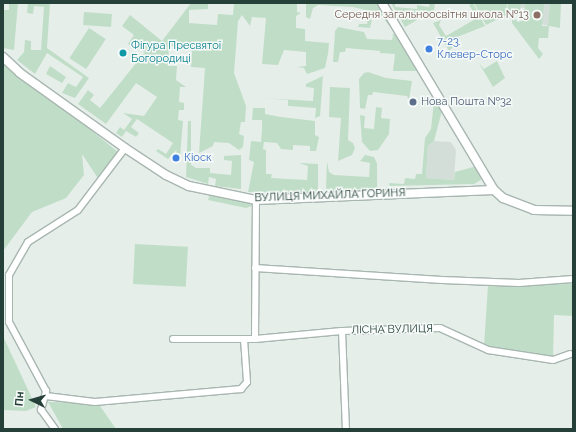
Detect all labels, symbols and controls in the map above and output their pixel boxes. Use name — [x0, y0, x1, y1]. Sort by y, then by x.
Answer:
place label: Середня загальноосвітня школа №13 — [334, 8, 529, 22]
marker: Середня загальноосвітня школа №13 — [532, 10, 542, 20]
place label: 7-23. Клевер-Сторс — [437, 36, 513, 62]
place label: Фігура Пресвятої Богородиці — [131, 40, 221, 66]
marker: 7-23. Клевер-Сторс — [424, 44, 434, 54]
marker: Фігура Пресвятої Богородиці — [118, 48, 128, 58]
place label: Нова Пошта №32 — [421, 95, 512, 109]
marker: Нова Пошта №32 — [408, 97, 418, 107]
place label: Кіоск — [184, 151, 212, 165]
marker: Кіоск — [171, 153, 181, 163]
street label: ВУЛИЦЯ МИХАЙЛА ГОРИНЯ — [254, 187, 406, 205]
street label: ЛІСНА ВУЛИЦЯ — [351, 323, 433, 337]
north arrow — [12, 380, 52, 420]
text: Пн — [12, 391, 27, 407]

